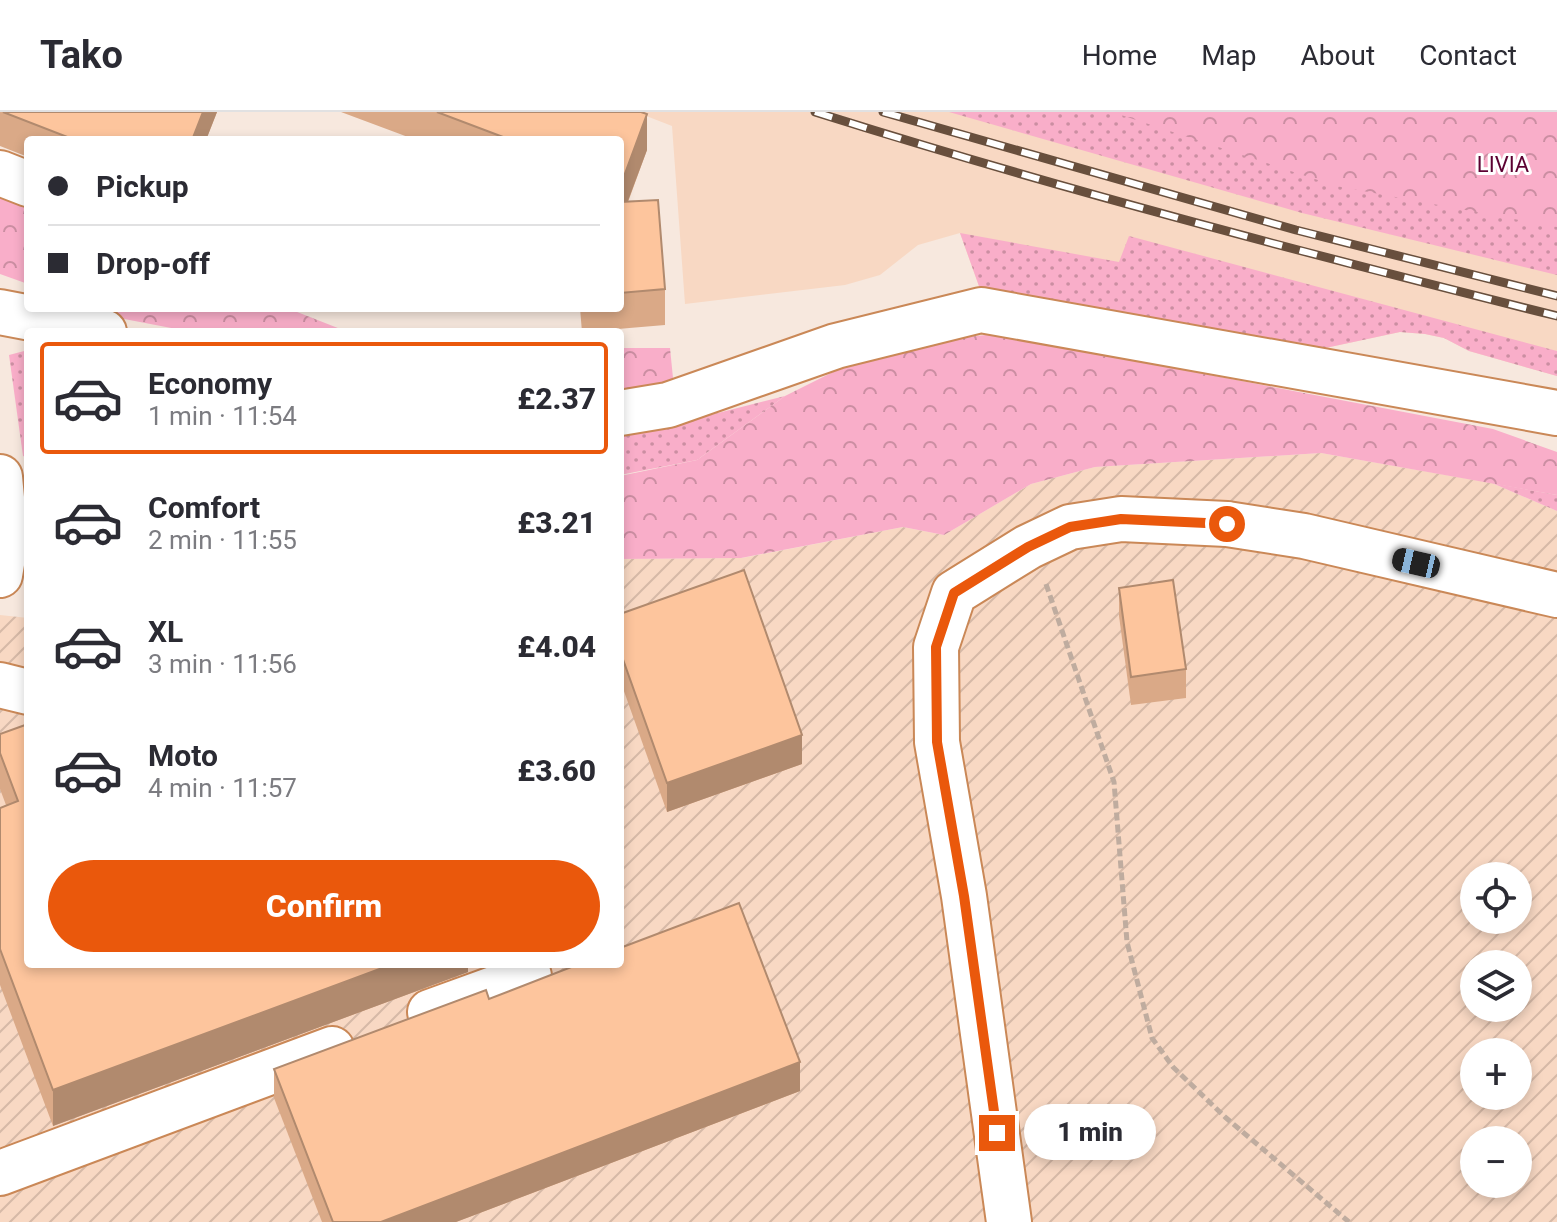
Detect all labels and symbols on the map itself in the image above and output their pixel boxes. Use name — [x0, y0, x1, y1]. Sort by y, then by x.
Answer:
park label: LIVIA — [1477, 152, 1530, 177]
route start — [1209, 506, 1245, 542]
car — [1390, 546, 1442, 580]
callout: 1 min — [1025, 1105, 1157, 1161]
route end — [979, 1115, 1015, 1151]

